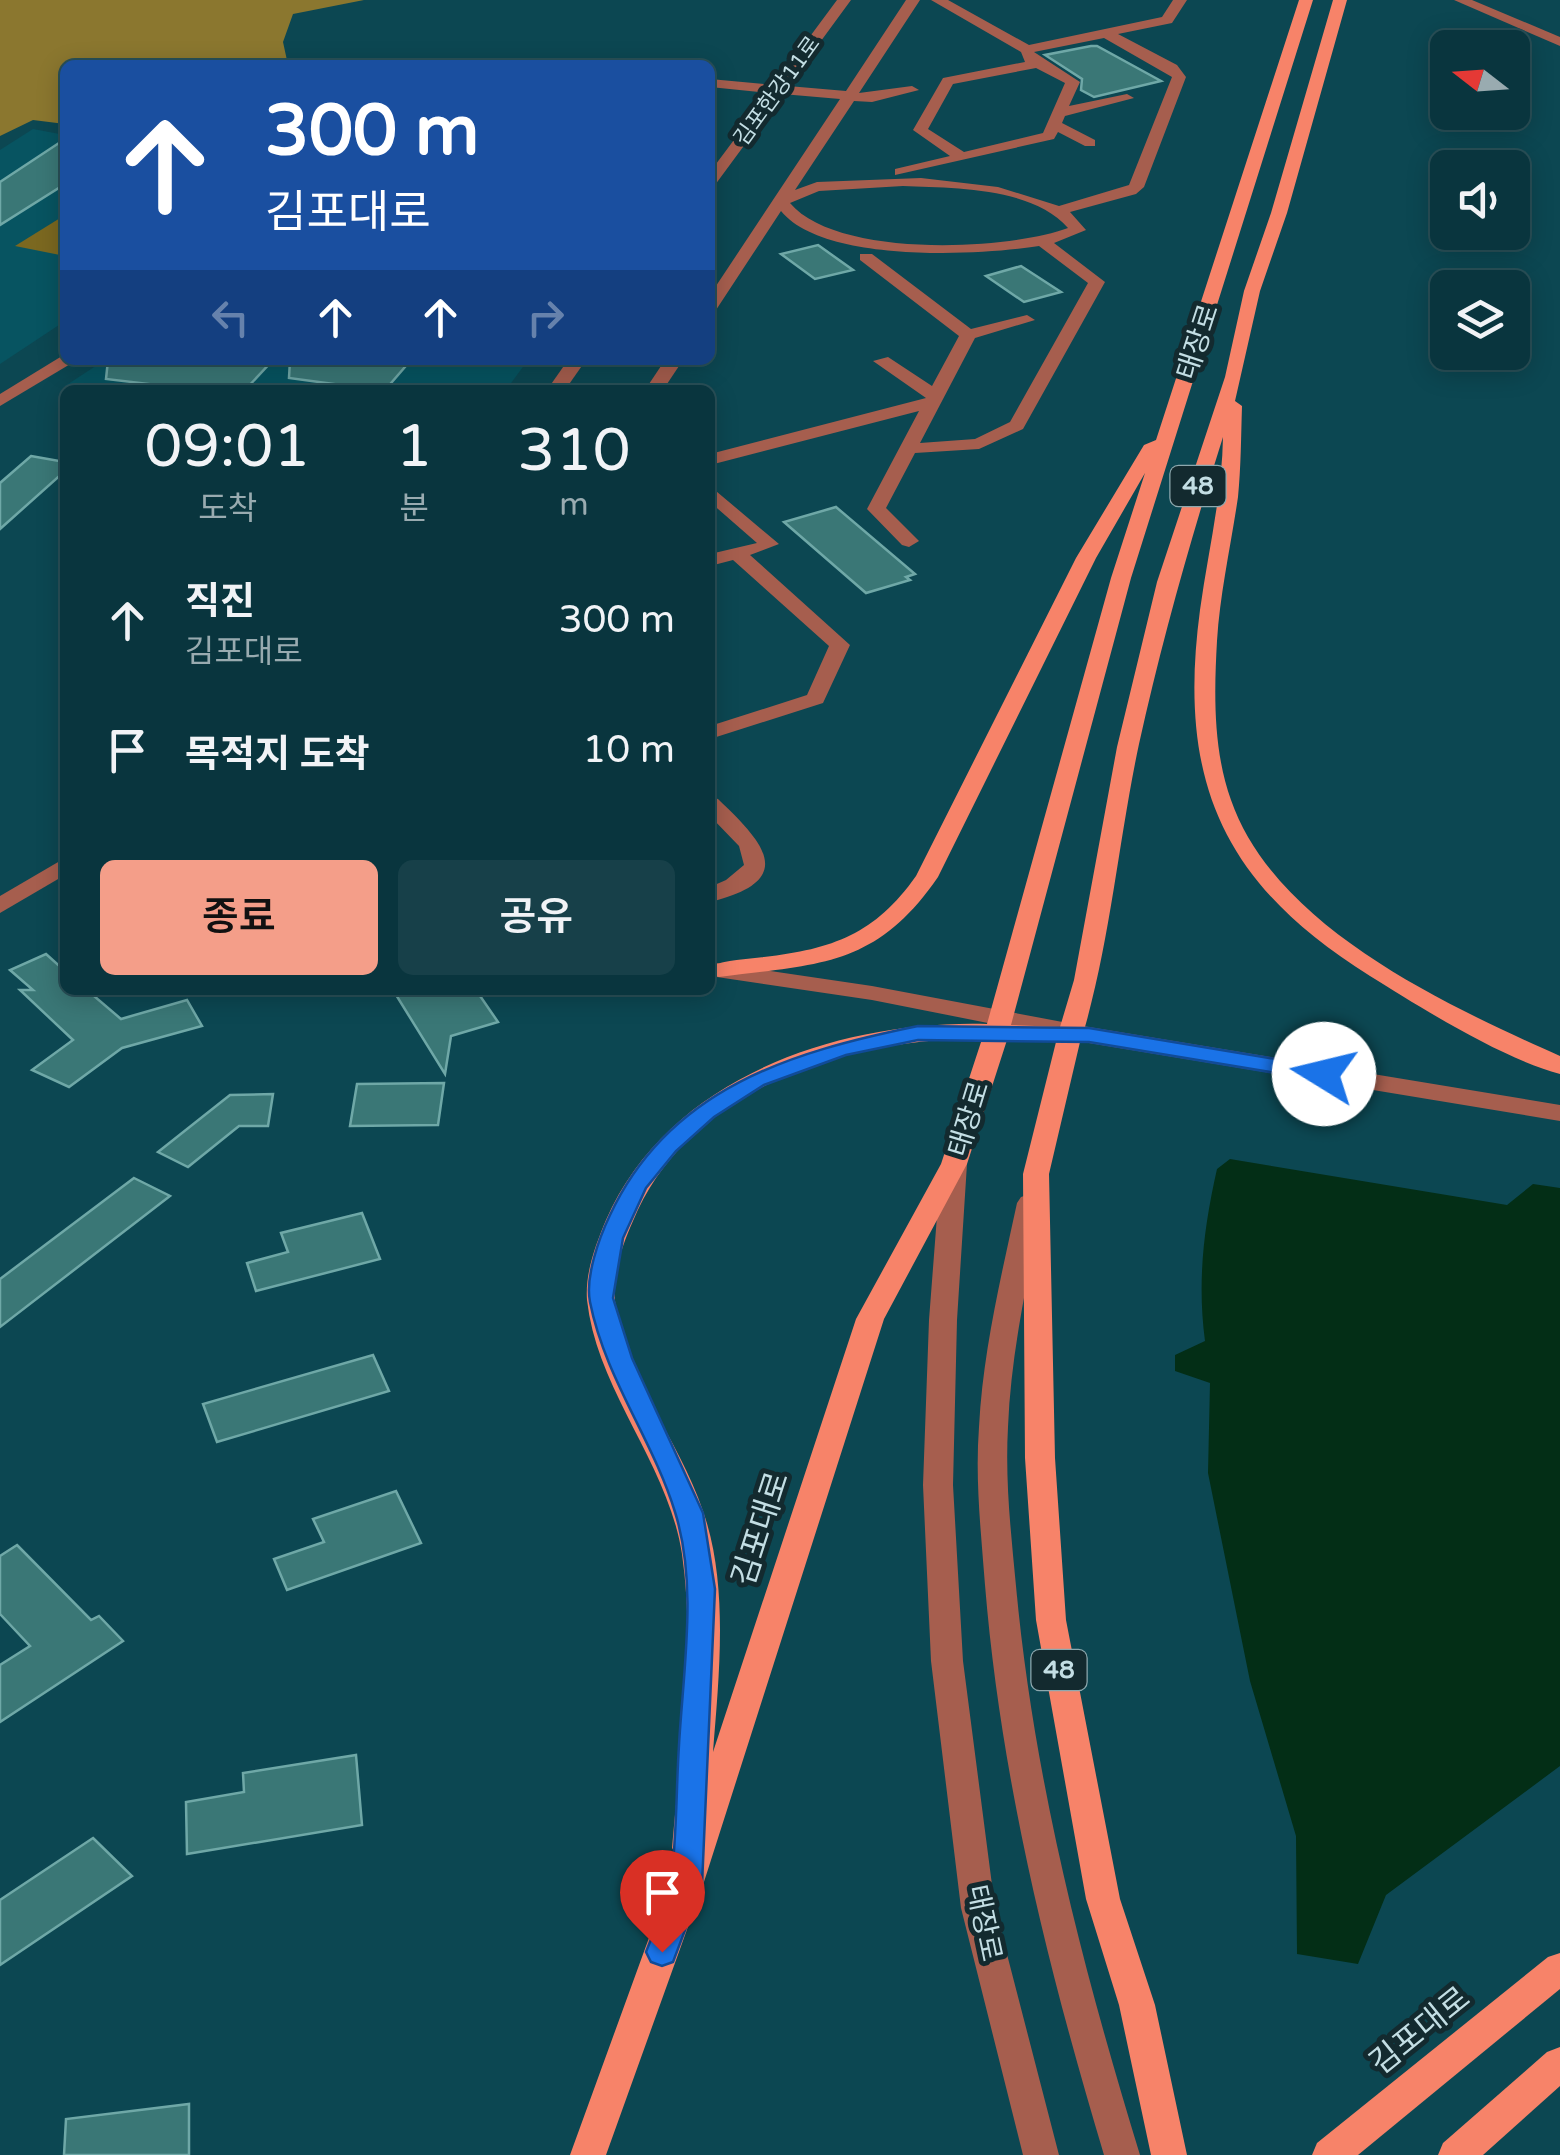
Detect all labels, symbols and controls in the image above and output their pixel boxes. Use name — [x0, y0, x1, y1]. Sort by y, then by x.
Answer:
north arrow — [1430, 30, 1530, 130]
map controls — [1430, 30, 1530, 370]
street label: 김포한강11로 — [729, 31, 825, 151]
text: 300 m — [265, 90, 479, 174]
icon: ahead — [100, 100, 230, 230]
button: sound — [1430, 150, 1530, 250]
text: 김포대로 — [265, 186, 431, 240]
button: layers — [1430, 270, 1530, 370]
icon: left — [203, 290, 258, 345]
icon: ahead — [308, 290, 363, 345]
icon: ahead — [413, 290, 468, 345]
icon: right — [518, 290, 573, 345]
street label: 태장로 — [1170, 300, 1226, 384]
text: 09:01 — [144, 411, 311, 483]
text: 1 — [395, 411, 433, 483]
text: 310 — [517, 415, 631, 487]
road number: 48 — [1170, 466, 1226, 506]
text: m — [559, 486, 589, 524]
text: 도착 — [198, 490, 257, 528]
text: 분 — [399, 490, 429, 528]
text: 직진 — [185, 579, 255, 625]
icon: ahead — [100, 593, 155, 648]
text: 300 m — [559, 597, 675, 643]
text: 김포대로 — [185, 633, 303, 671]
icon: arrive — [100, 723, 155, 778]
text: 10 m — [583, 727, 675, 773]
text: 목적지 도착 — [185, 732, 370, 778]
button: 종료 — [100, 860, 378, 975]
button: 공유 — [398, 860, 675, 975]
position arrow — [1272, 1022, 1376, 1126]
street label: 태장로 — [941, 1077, 997, 1161]
street label: 김포대로 — [725, 1467, 797, 1591]
road number: 48 — [1032, 1650, 1086, 1690]
pin — [620, 1850, 705, 1953]
icon: arrive — [635, 1865, 690, 1920]
street label: 태장로 — [959, 1882, 1009, 1964]
street label: 김포대로 — [1362, 1979, 1478, 2083]

